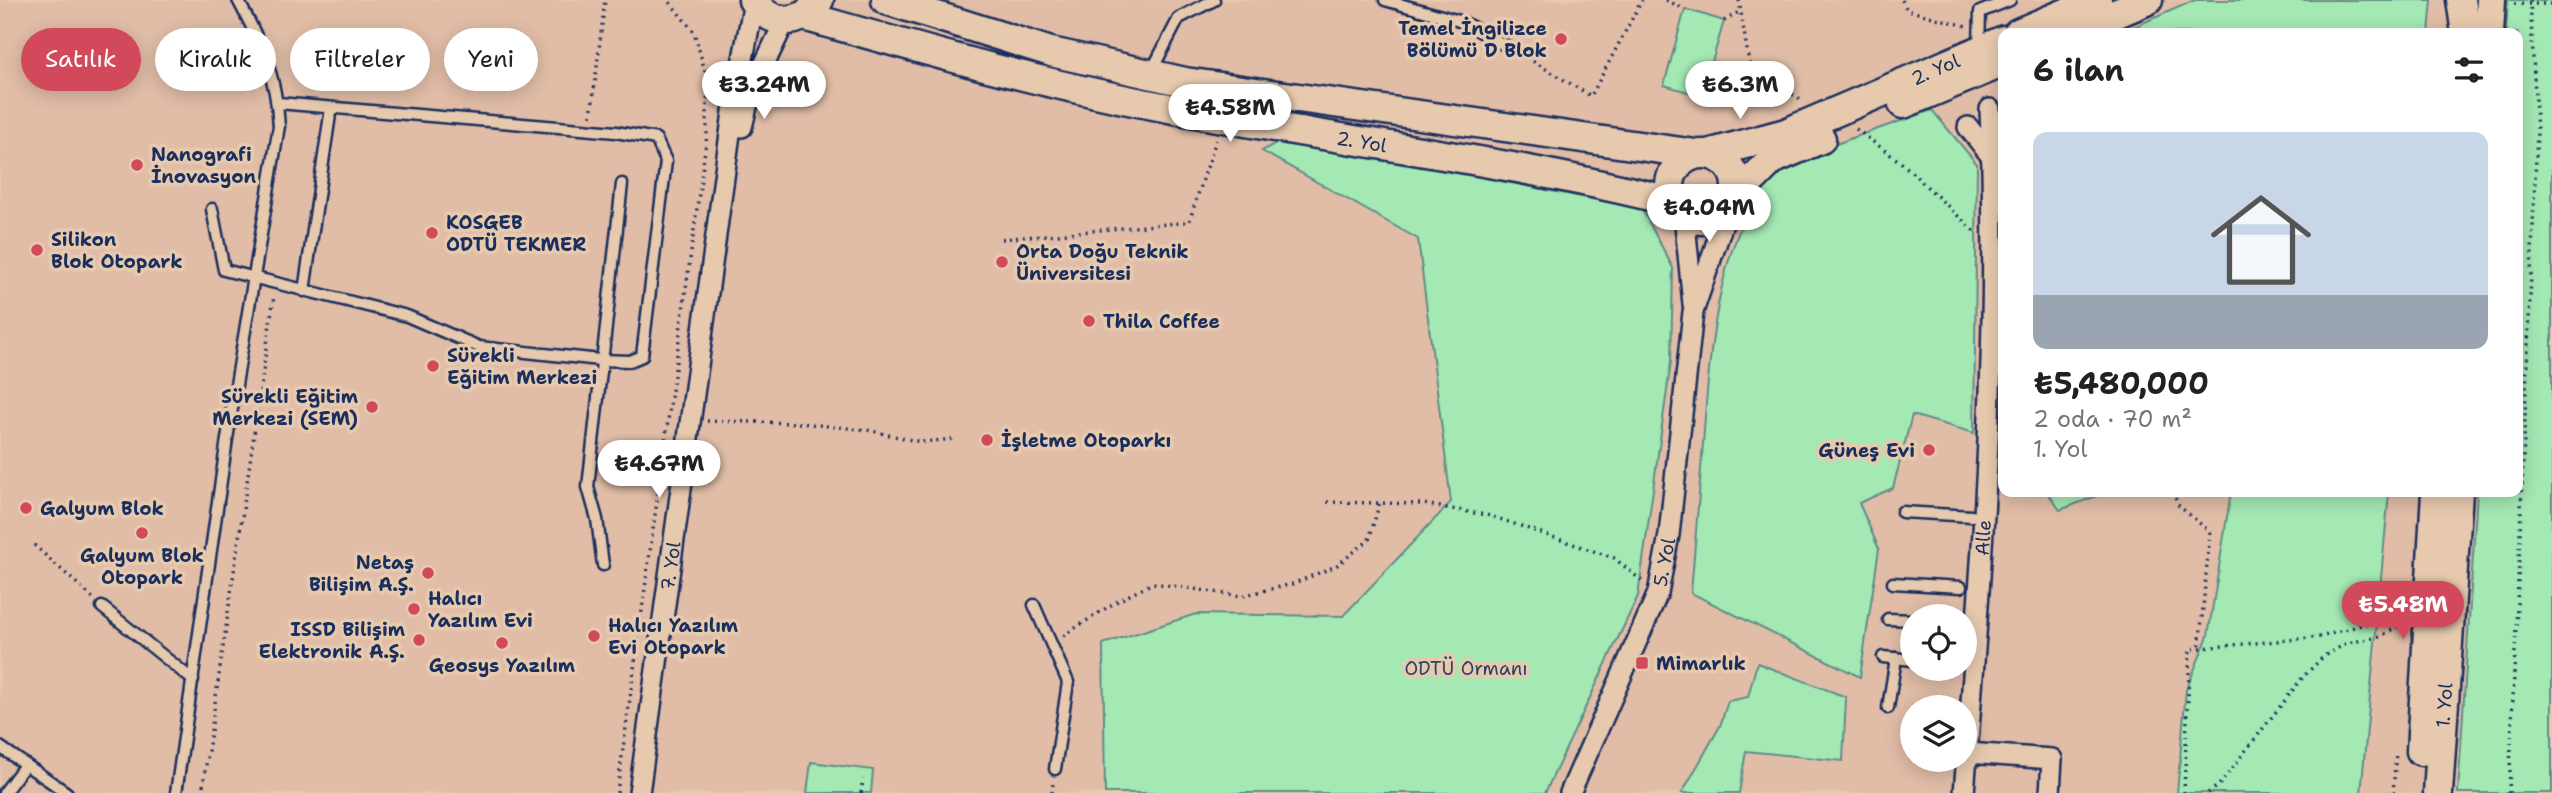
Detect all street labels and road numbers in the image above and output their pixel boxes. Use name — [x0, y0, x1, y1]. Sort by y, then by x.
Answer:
street label: 2. Yol — [1907, 48, 1964, 91]
street label: 2. Yol — [1334, 125, 1389, 158]
street label: Alle — [1970, 519, 1997, 556]
street label: 5. Yol — [1648, 535, 1681, 589]
street label: 7. Yol — [655, 540, 687, 592]
street label: 1. Yol — [2430, 682, 2458, 728]

